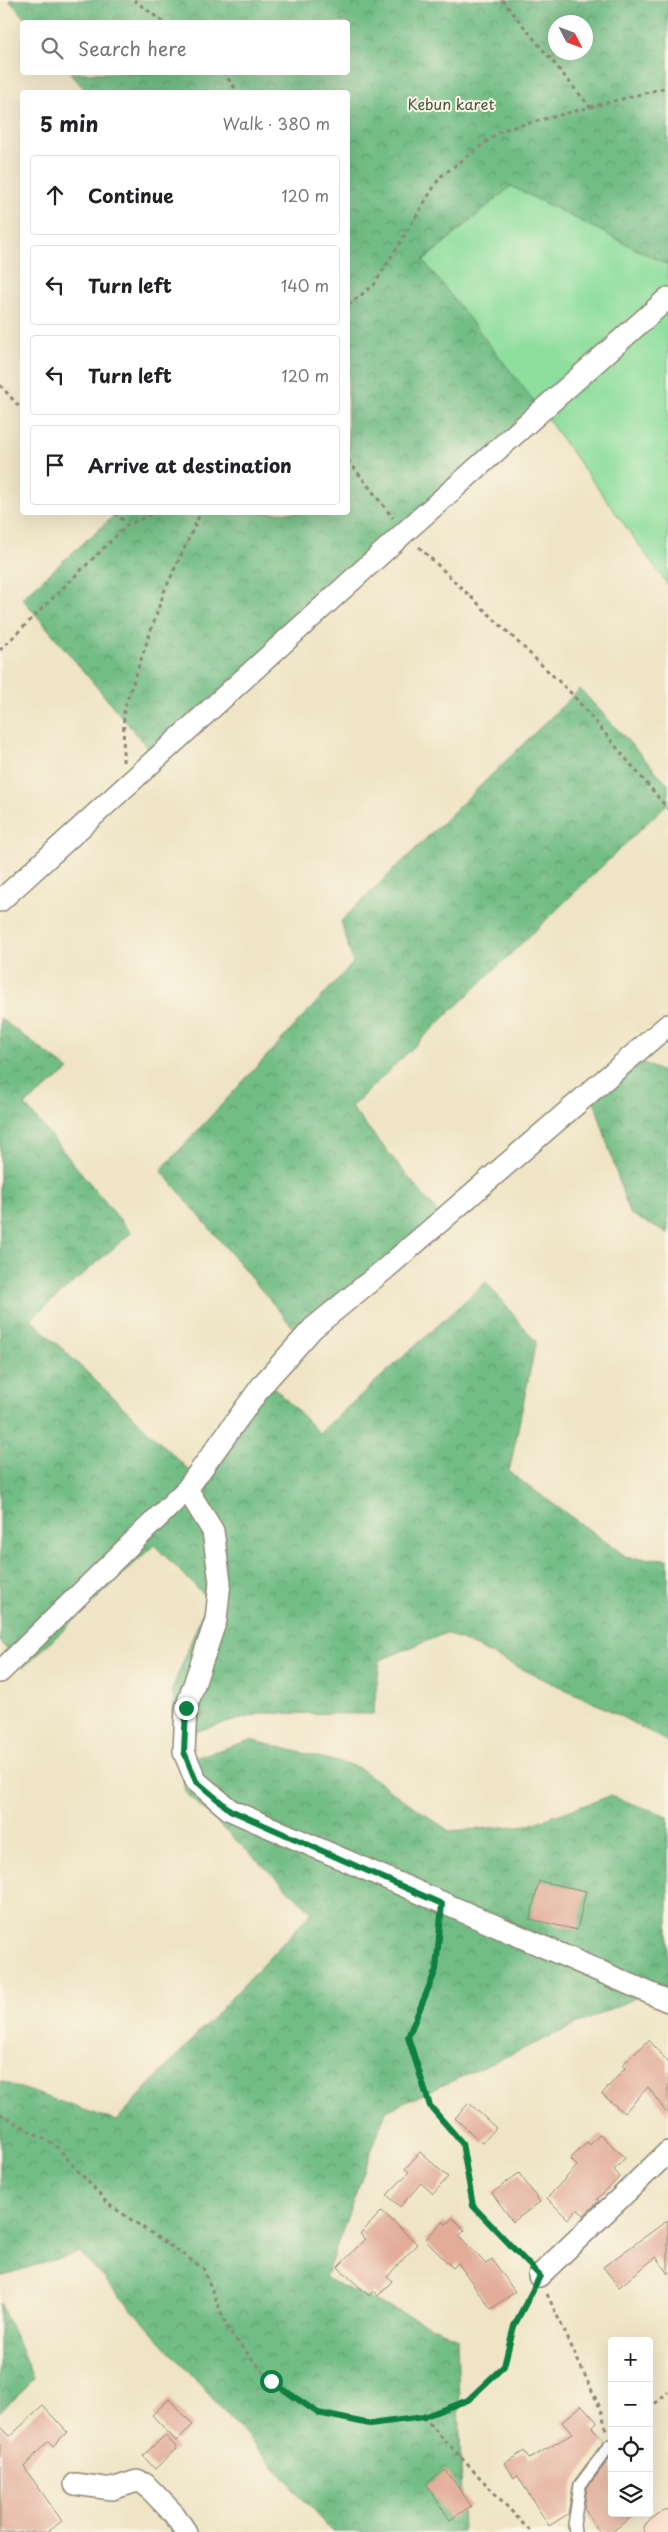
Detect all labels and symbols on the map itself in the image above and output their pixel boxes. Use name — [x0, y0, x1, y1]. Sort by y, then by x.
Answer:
north arrow — [548, 15, 593, 60]
park label: Kebun karet — [407, 92, 495, 115]
route end — [175, 1697, 198, 1720]
route start — [260, 2370, 283, 2393]

